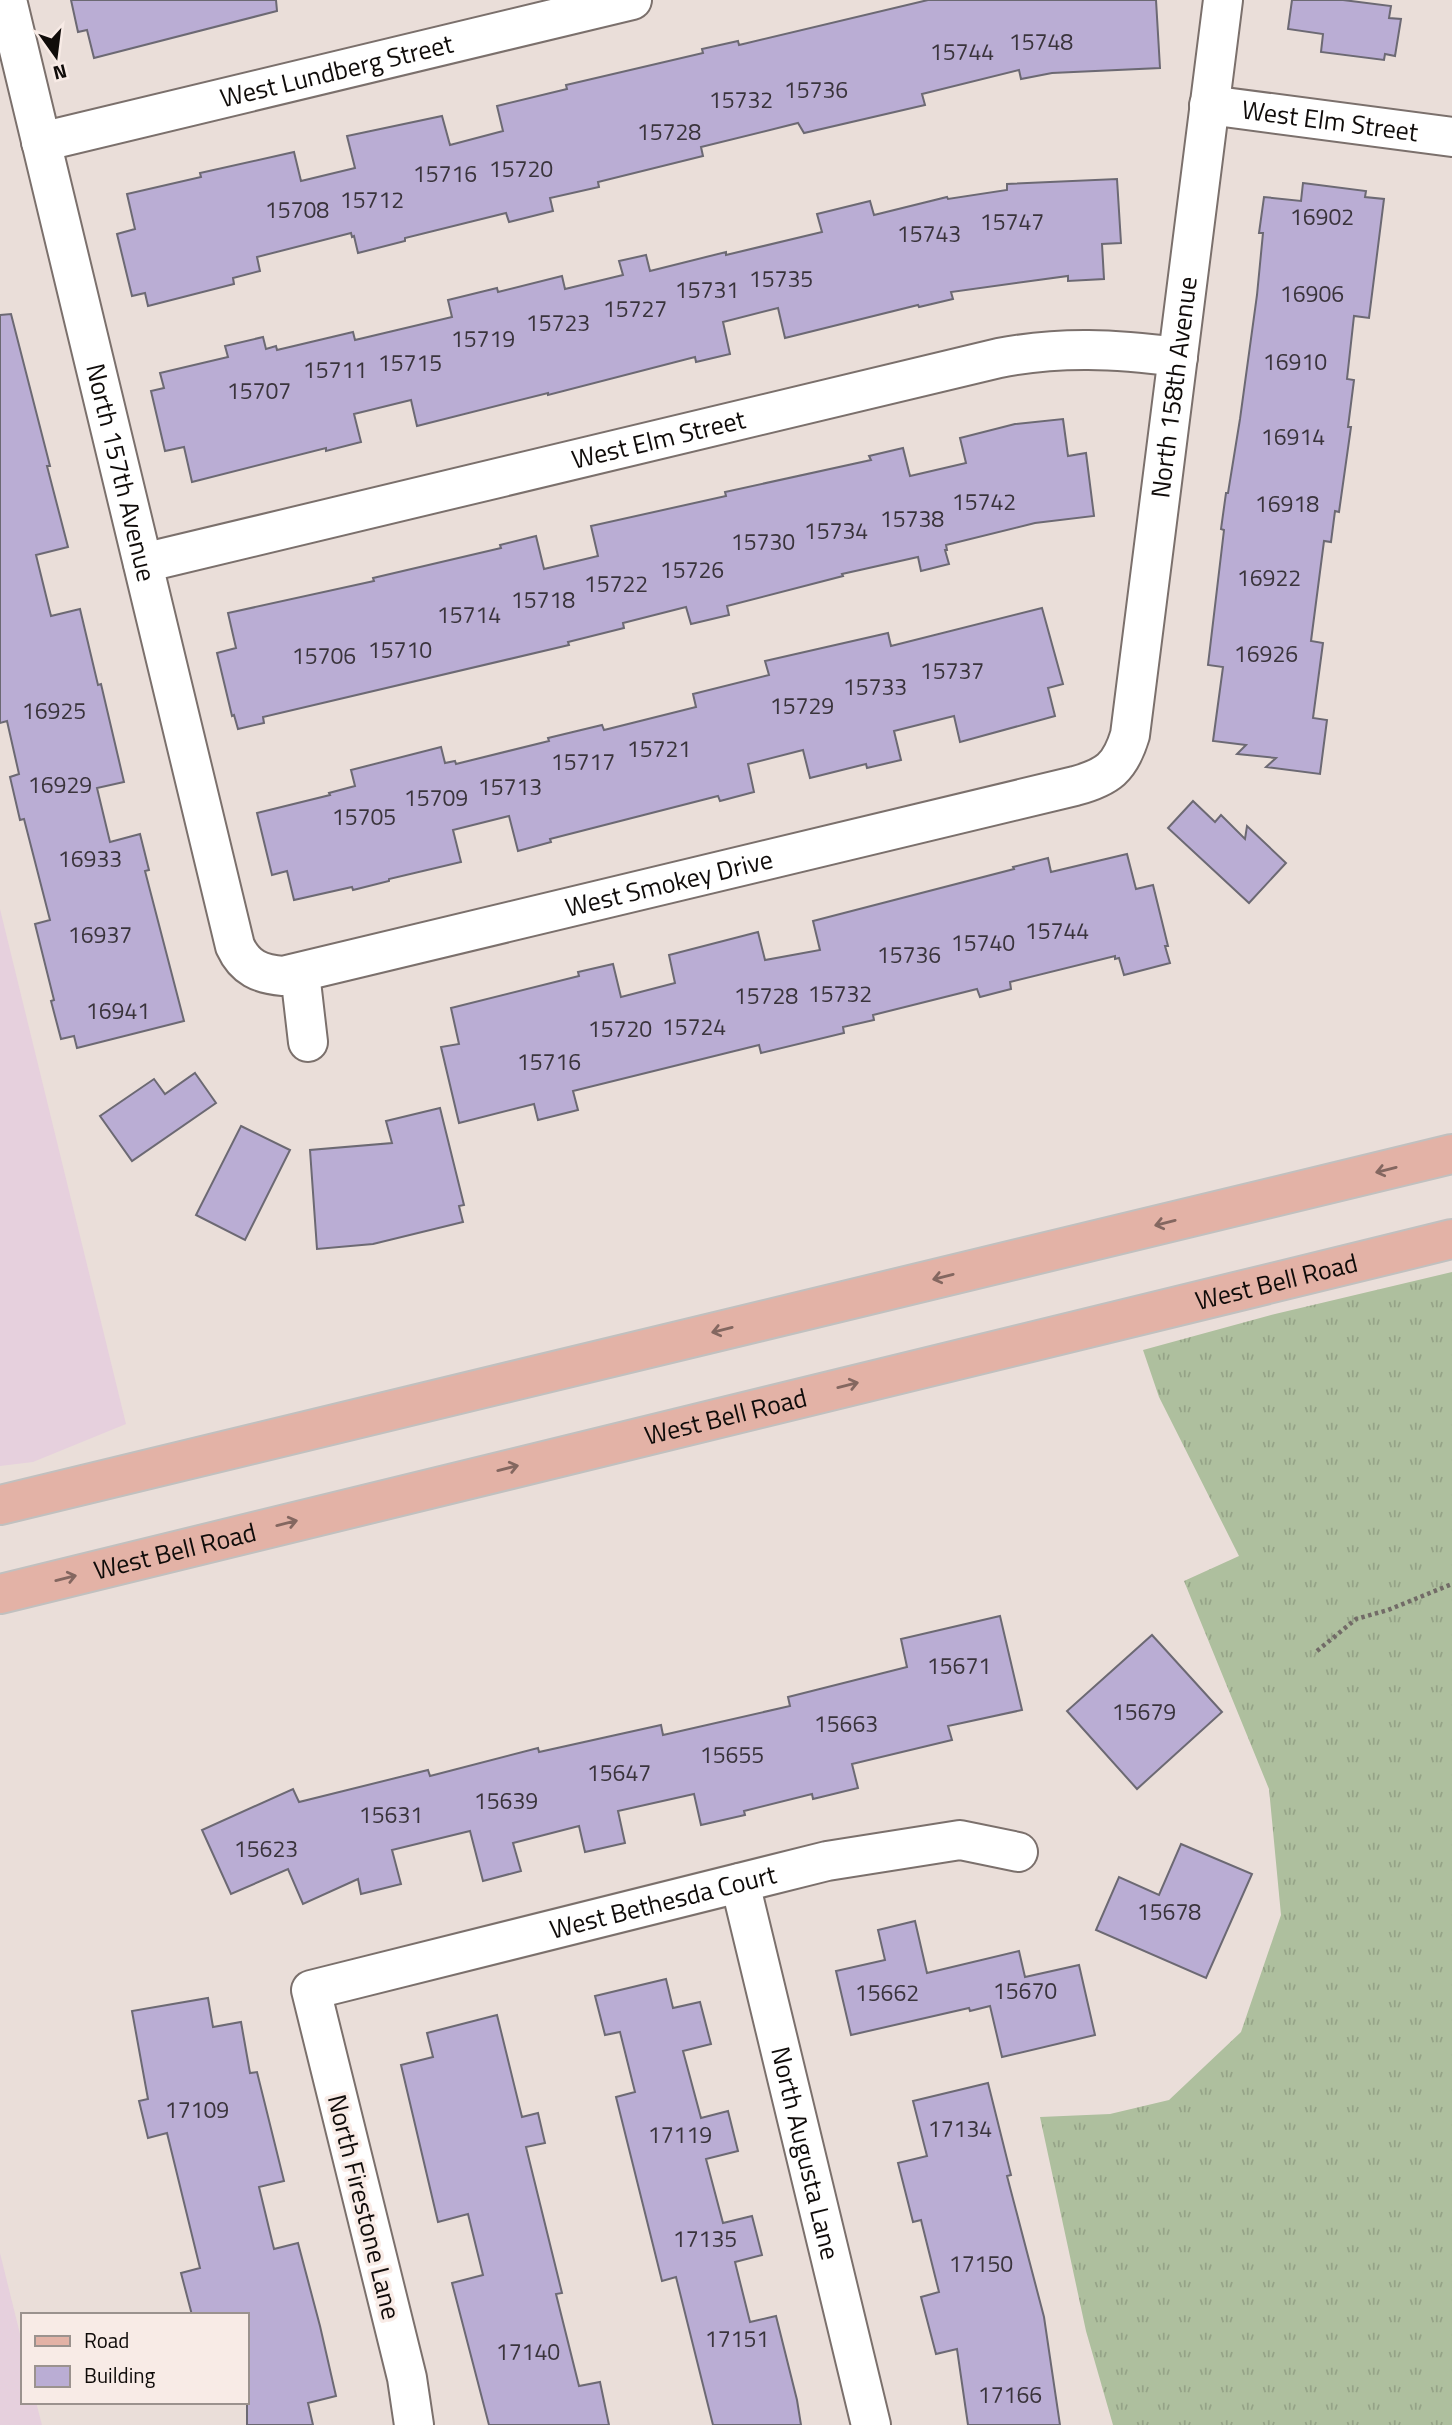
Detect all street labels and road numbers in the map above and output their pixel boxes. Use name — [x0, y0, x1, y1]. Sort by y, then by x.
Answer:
street label: West Lundberg Street — [216, 24, 457, 117]
street label: West Elm Street — [1239, 90, 1421, 151]
street label: North 158th Avenue — [1140, 274, 1207, 500]
street label: North 157th Avenue — [76, 359, 166, 585]
street label: West Elm Street — [567, 399, 749, 479]
street label: West Smokey Drive — [561, 839, 777, 927]
street label: West Bell Road — [1191, 1243, 1361, 1320]
street label: West Bell Road — [640, 1377, 811, 1455]
street label: West Bell Road — [90, 1512, 260, 1589]
street label: West Bethesda Court — [545, 1854, 780, 1949]
street label: North Augusta Lane — [761, 2043, 850, 2264]
street label: North Firestone Lane — [318, 2090, 411, 2323]

